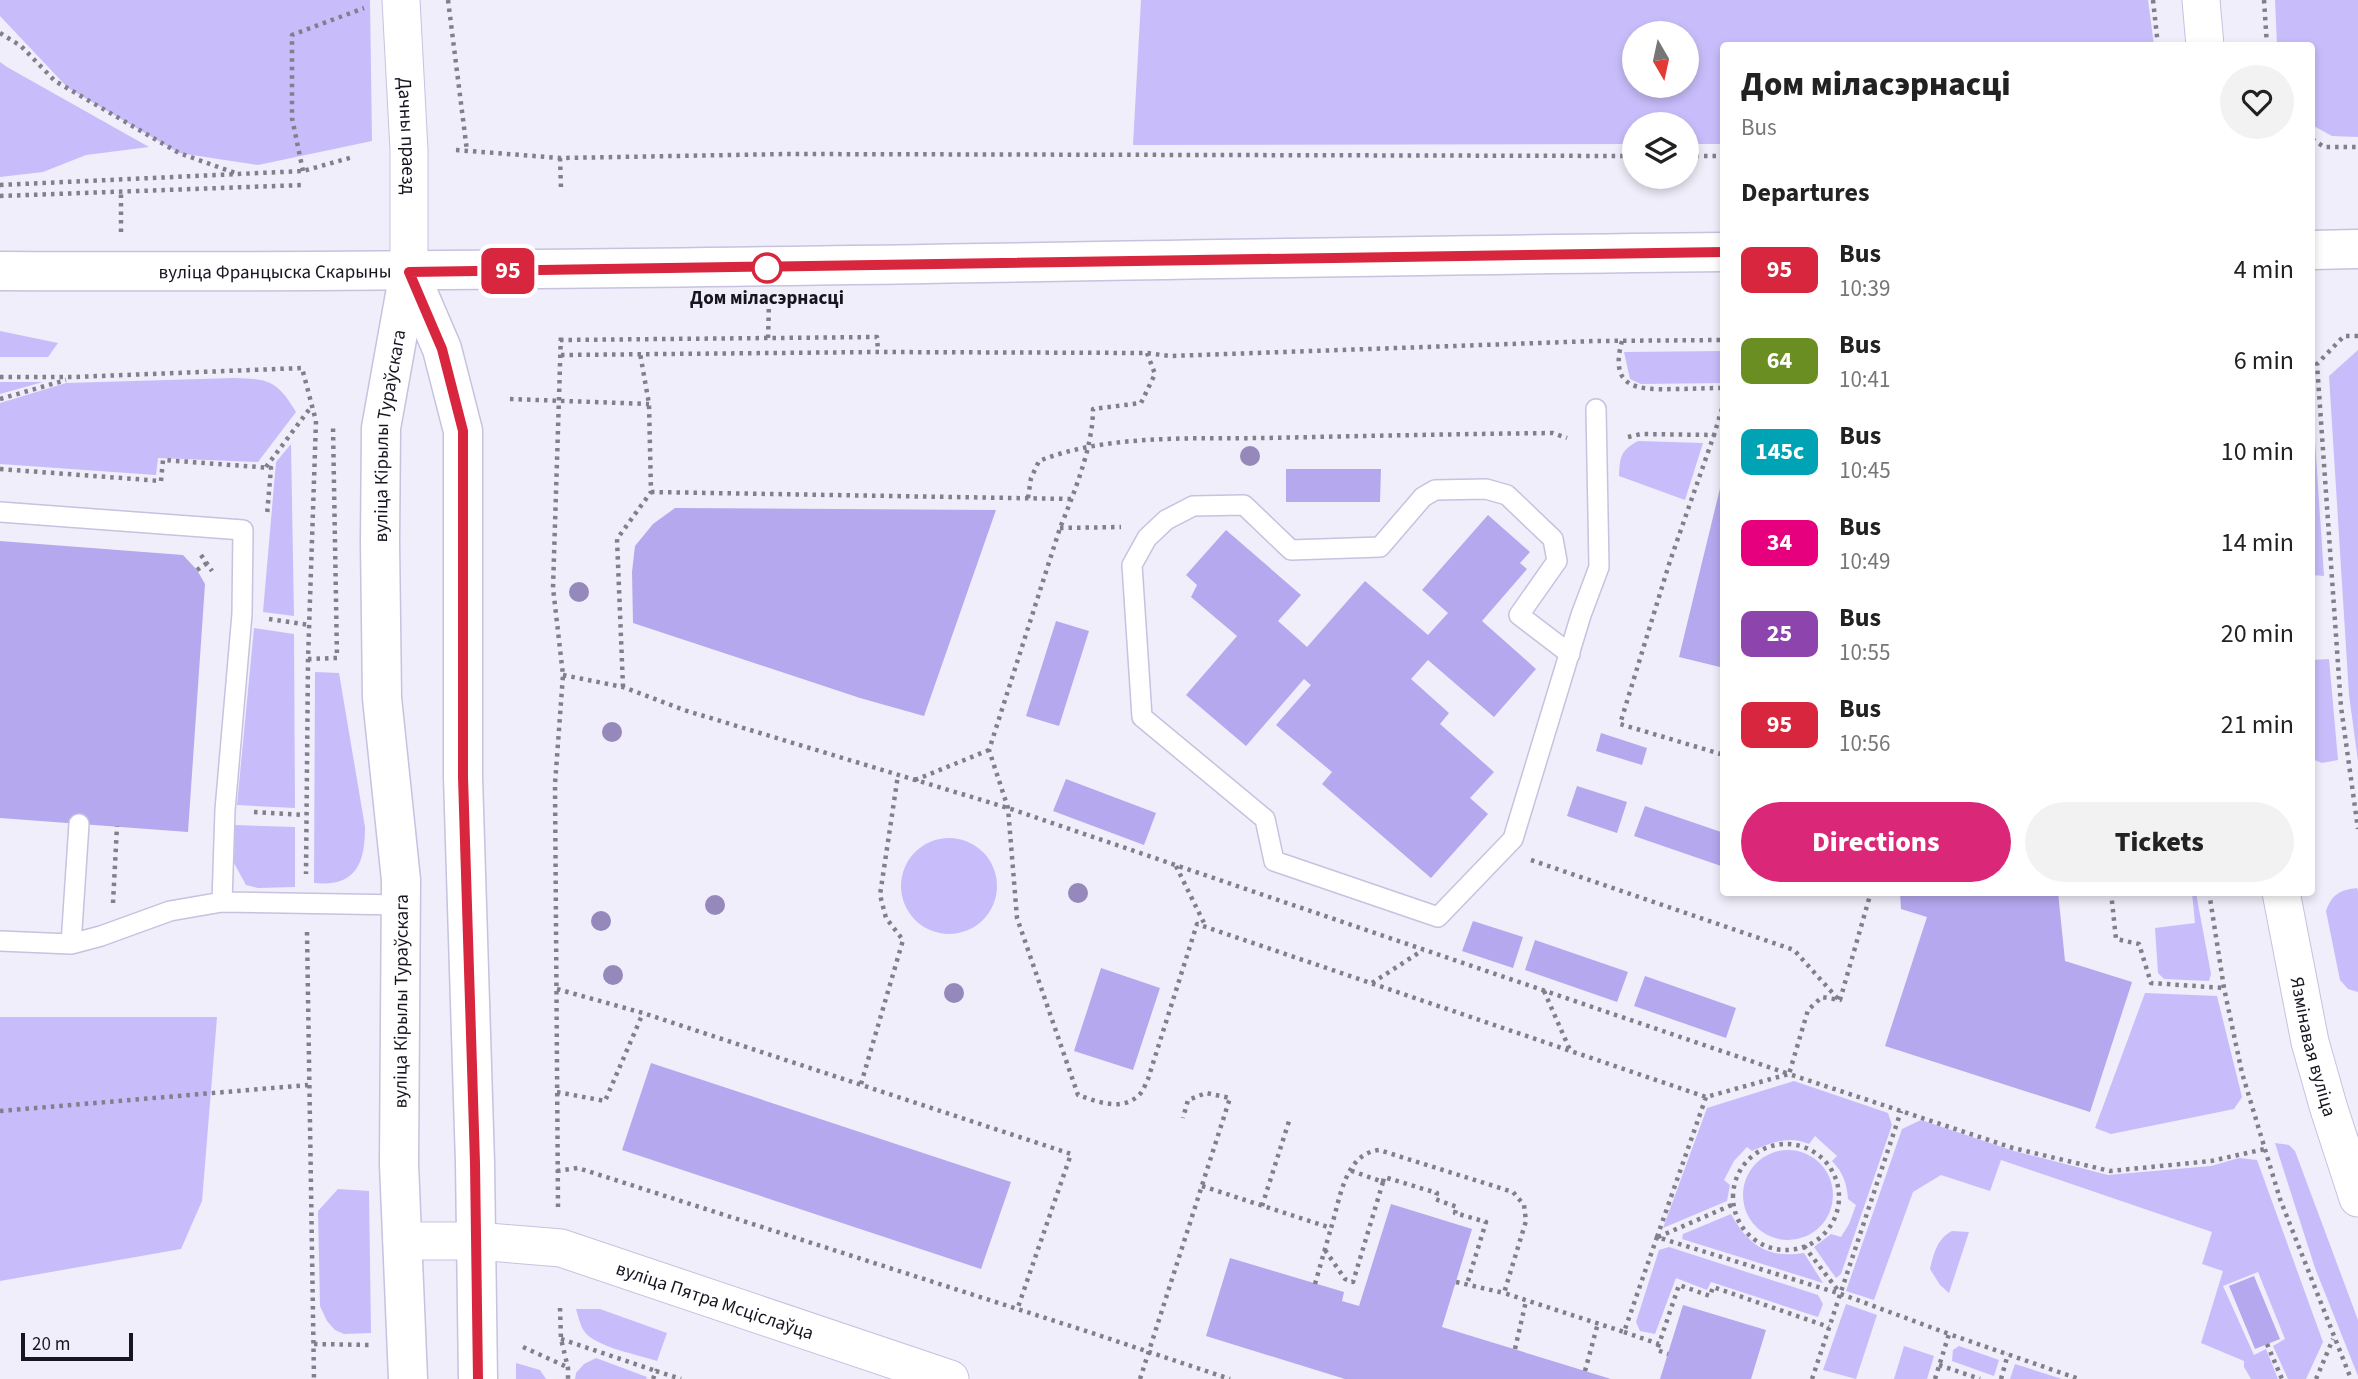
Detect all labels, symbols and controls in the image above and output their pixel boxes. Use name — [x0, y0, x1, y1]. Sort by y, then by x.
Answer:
north arrow — [1622, 21, 1699, 98]
map controls — [1622, 21, 1699, 189]
text: Дом міласэрнасці — [1741, 61, 2011, 108]
button: heart — [2220, 65, 2294, 139]
street label: Дачны праезд — [390, 76, 421, 195]
text: Bus — [1741, 111, 1777, 144]
button: layers — [1622, 112, 1699, 189]
text: Departures — [1741, 174, 1869, 211]
text: Bus — [1839, 235, 1881, 272]
line badge: 95 — [476, 248, 540, 294]
text: 4 min — [2234, 251, 2294, 288]
text: 95 — [1767, 252, 1792, 287]
text: 95 — [495, 253, 521, 288]
marker: Дом міласэрнасці — [752, 253, 782, 283]
street label: вуліца Францыска Скарыны — [159, 258, 392, 286]
text: 10:39 — [1839, 272, 1890, 305]
place label: Дом міласэрнасці — [690, 285, 844, 312]
text: Bus — [1839, 326, 1881, 363]
street label: вуліца Кірылы Тураўскага — [368, 327, 413, 542]
text: 6 min — [2234, 342, 2294, 379]
text: 64 — [1767, 343, 1792, 378]
text: 10:41 — [1839, 363, 1890, 396]
text: Bus — [1839, 417, 1881, 454]
text: 10 min — [2221, 433, 2294, 470]
text: 145с — [1755, 434, 1804, 469]
text: 10:45 — [1839, 454, 1891, 487]
text: Bus — [1839, 508, 1881, 545]
text: 14 min — [2221, 524, 2294, 561]
text: 34 — [1767, 525, 1792, 560]
text: 10:49 — [1839, 545, 1890, 578]
text: Bus — [1839, 599, 1881, 636]
text: 20 min — [2221, 615, 2294, 652]
text: 25 — [1767, 616, 1792, 651]
text: 10:55 — [1839, 636, 1890, 669]
text: Bus — [1839, 690, 1881, 727]
text: 21 min — [2221, 706, 2294, 743]
text: 95 — [1767, 707, 1792, 742]
text: 10:56 — [1839, 727, 1890, 760]
button: Directions — [1741, 802, 2011, 882]
button: Tickets — [2025, 802, 2294, 882]
street label: вуліца Кірылы Тураўскага — [387, 894, 416, 1108]
street label: Язмінавая вуліца — [2283, 975, 2343, 1120]
street label: вуліца Пятра Мсціслаўца — [612, 1255, 817, 1347]
scale bar — [21, 1330, 133, 1362]
text: 20 m — [32, 1331, 70, 1358]

